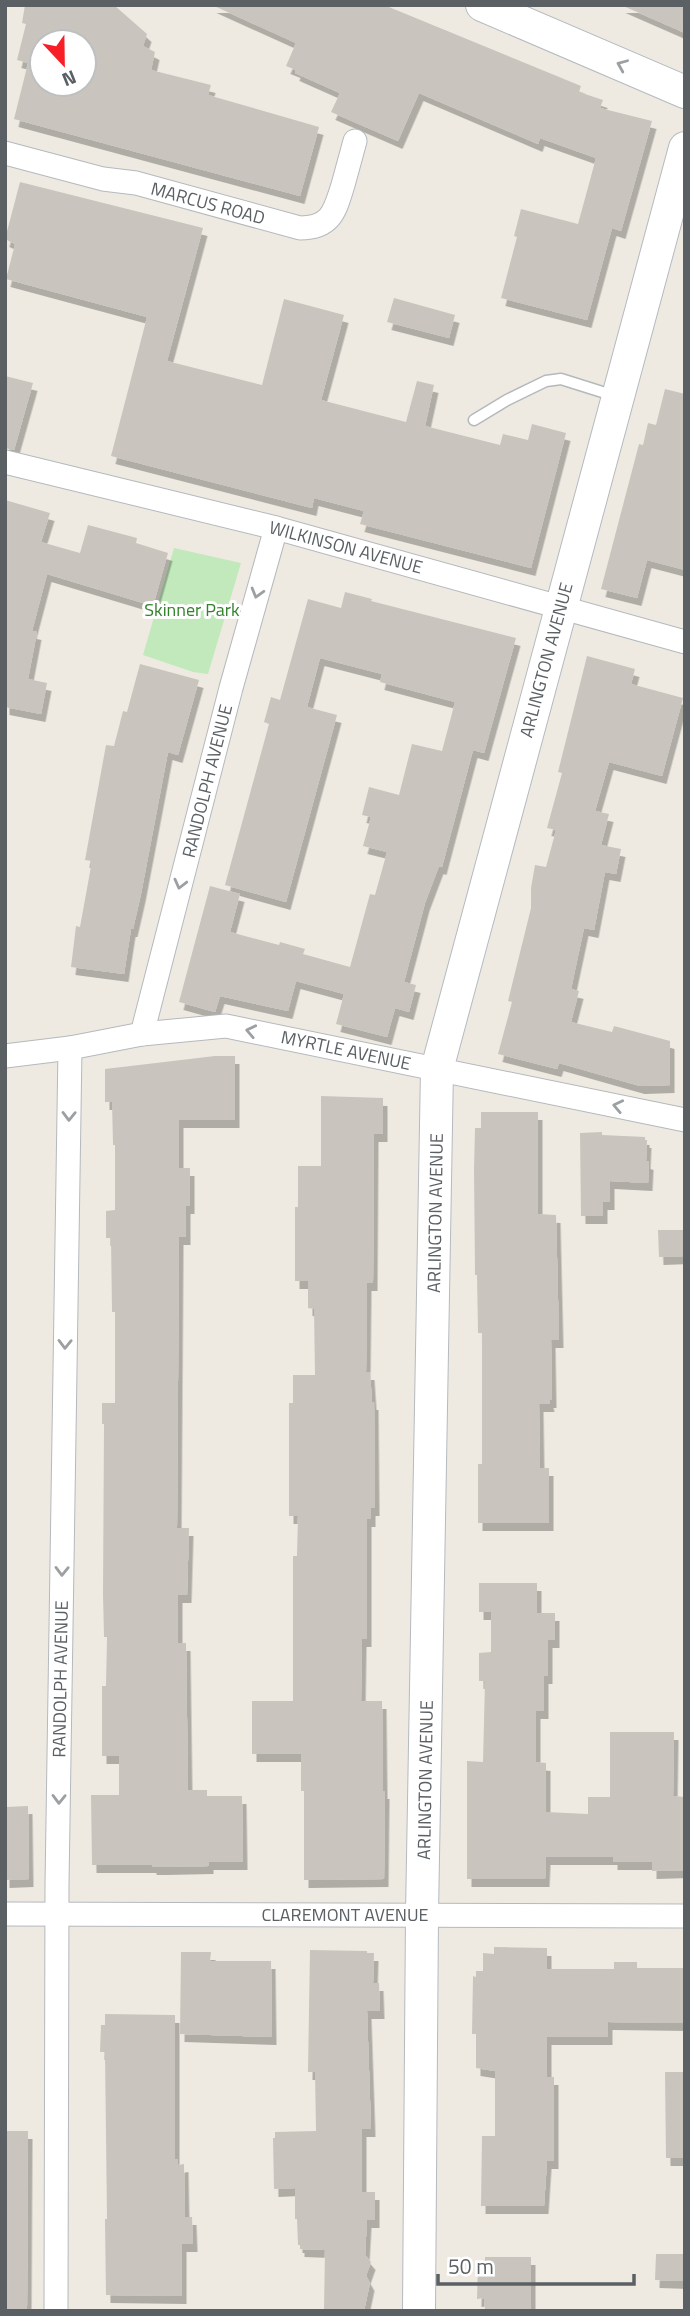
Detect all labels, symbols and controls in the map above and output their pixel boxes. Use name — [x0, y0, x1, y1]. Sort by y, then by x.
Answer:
north arrow — [28, 28, 98, 98]
one-way arrow — [617, 59, 629, 73]
text: N — [58, 63, 81, 95]
street label: MARCUS ROAD — [148, 175, 268, 231]
street label: WILKINSON AVENUE — [266, 514, 426, 580]
street label: ARLINGTON AVENUE — [512, 579, 580, 741]
one-way arrow — [251, 587, 266, 599]
park label: Skinner Park — [144, 596, 240, 623]
street label: RANDOLPH AVENUE — [175, 701, 239, 860]
one-way arrow — [174, 878, 188, 890]
street label: MYRTLE AVENUE — [279, 1023, 413, 1077]
one-way arrow — [245, 1024, 257, 1039]
one-way arrow — [612, 1099, 624, 1114]
one-way arrow — [61, 1111, 76, 1122]
street label: ARLINGTON AVENUE — [420, 1133, 450, 1293]
one-way arrow — [57, 1339, 73, 1349]
one-way arrow — [54, 1566, 70, 1577]
street label: RANDOLPH AVENUE — [45, 1600, 75, 1758]
street label: ARLINGTON AVENUE — [410, 1700, 440, 1860]
one-way arrow — [51, 1793, 66, 1804]
street label: CLAREMONT AVENUE — [261, 1901, 429, 1928]
scale bar — [438, 2242, 634, 2286]
text: 50 m — [448, 2250, 494, 2282]

